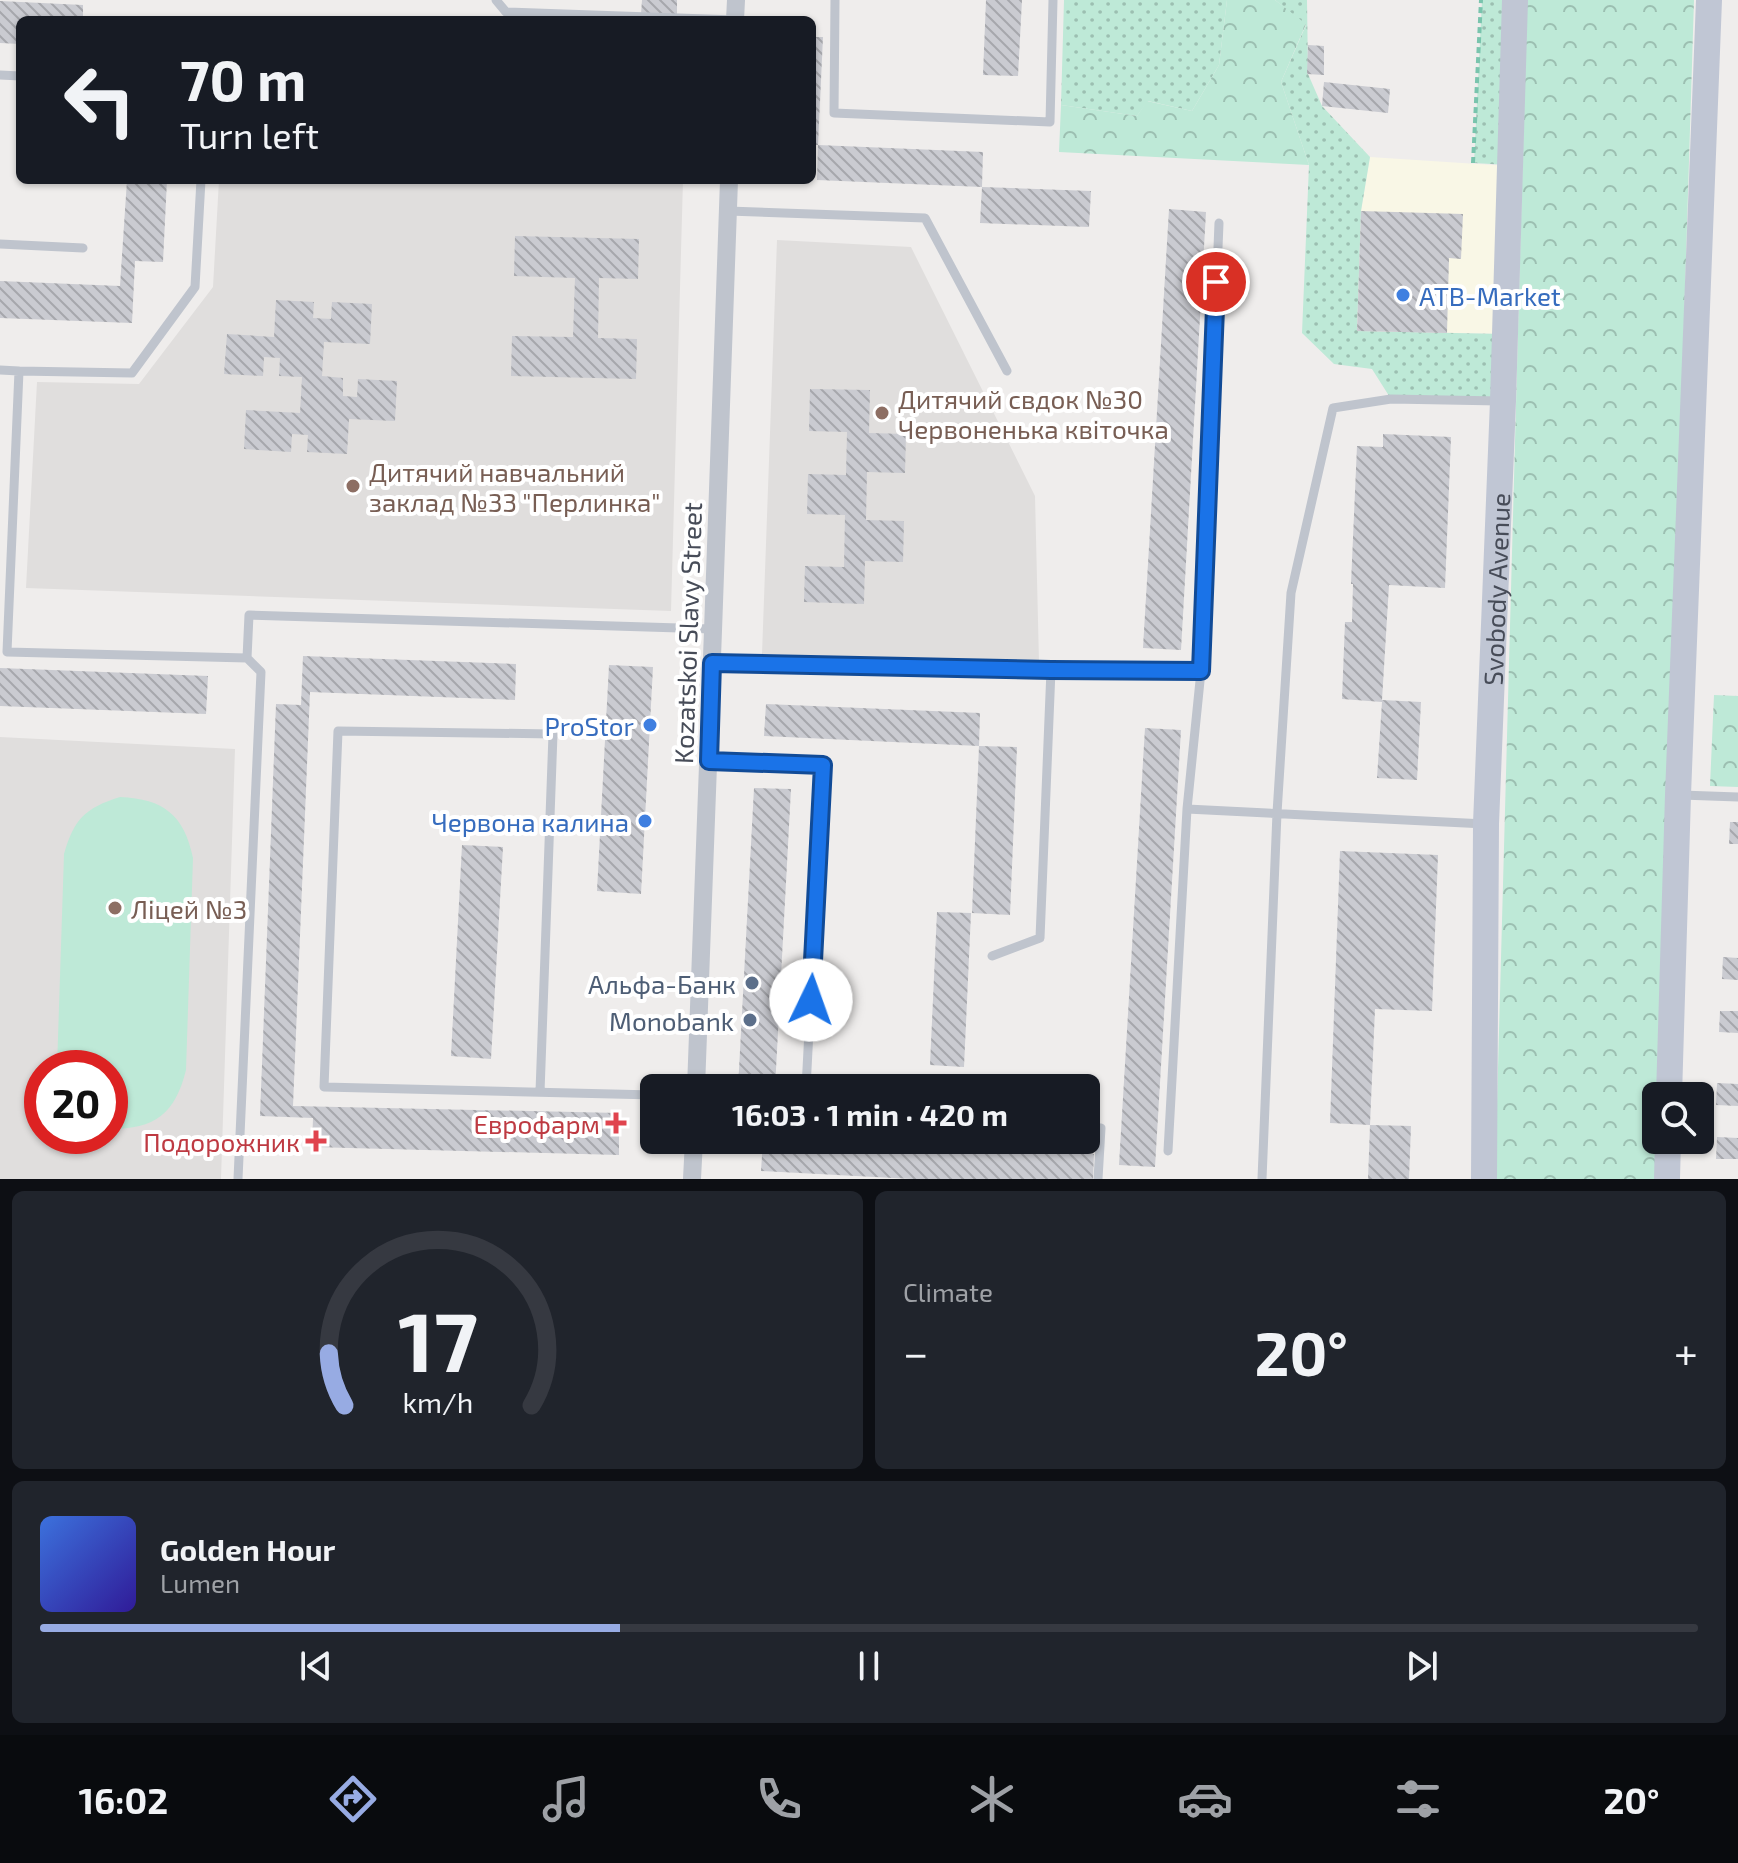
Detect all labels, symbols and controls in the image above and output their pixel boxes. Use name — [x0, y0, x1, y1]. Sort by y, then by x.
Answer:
text: 70 m — [180, 45, 306, 112]
icon: left — [48, 48, 152, 152]
text: Turn left — [180, 113, 319, 156]
pin — [1182, 248, 1250, 316]
icon: arrive — [1194, 260, 1238, 304]
place label: ATB-Market — [1419, 280, 1561, 311]
marker: ATB-Market — [1394, 286, 1412, 304]
place label: Дитячий свдок №30 Червоненька квіточка — [898, 383, 1169, 444]
marker: Дитячий свдок №30 Червоненька квіточка — [873, 404, 891, 422]
place label: Дитячий навчальний заклад №33 "Перлинка" — [369, 456, 660, 517]
marker: Дитячий навчальний заклад №33 "Перлинка" — [344, 477, 362, 495]
street label: Svobody Avenue — [1476, 492, 1515, 686]
street label: Kozatskoi Slavy Street — [667, 502, 707, 764]
place label: ProStor — [544, 710, 634, 741]
marker: ProStor — [641, 716, 659, 734]
place label: Червона калина — [431, 806, 629, 837]
marker: Червона калина — [636, 812, 654, 830]
place label: Ліцей №3 — [131, 893, 247, 924]
marker: Ліцей №3 — [106, 899, 124, 917]
position arrow — [769, 958, 853, 1042]
place label: Альфа-Банк — [588, 968, 736, 999]
marker: Альфа-Банк — [743, 974, 761, 992]
place label: Monobank — [609, 1005, 734, 1036]
marker: Monobank — [741, 1011, 759, 1029]
speed limit sign: 20 — [24, 1050, 128, 1154]
map controls — [1642, 1082, 1714, 1154]
button: search — [1642, 1082, 1714, 1154]
text: 16:03 · 1 min · 420 m — [732, 1096, 1008, 1132]
place label: Еврофарм — [473, 1108, 600, 1139]
marker: Еврофарм — [607, 1114, 625, 1132]
place label: Подорожник — [143, 1126, 300, 1157]
marker: Подорожник — [307, 1132, 325, 1150]
text: Climate — [903, 1276, 993, 1307]
text: 17 — [398, 1289, 477, 1389]
text: 20° — [1255, 1316, 1348, 1388]
text: − — [903, 1325, 929, 1378]
text: + — [1674, 1325, 1698, 1378]
text: km/h — [402, 1384, 473, 1419]
text: Golden Hour — [160, 1531, 335, 1567]
text: Lumen — [160, 1567, 240, 1598]
icon: previous — [294, 1644, 338, 1688]
icon: pause — [847, 1644, 891, 1688]
icon: next — [1400, 1644, 1444, 1688]
icon: directions — [325, 1771, 381, 1827]
icon: music — [538, 1771, 594, 1827]
icon: phone — [751, 1771, 807, 1827]
icon: climate — [964, 1771, 1020, 1827]
icon: car — [1177, 1771, 1233, 1827]
icon: filters — [1390, 1771, 1446, 1827]
text: 16:02 — [79, 1778, 168, 1821]
text: 20° — [1603, 1778, 1659, 1821]

